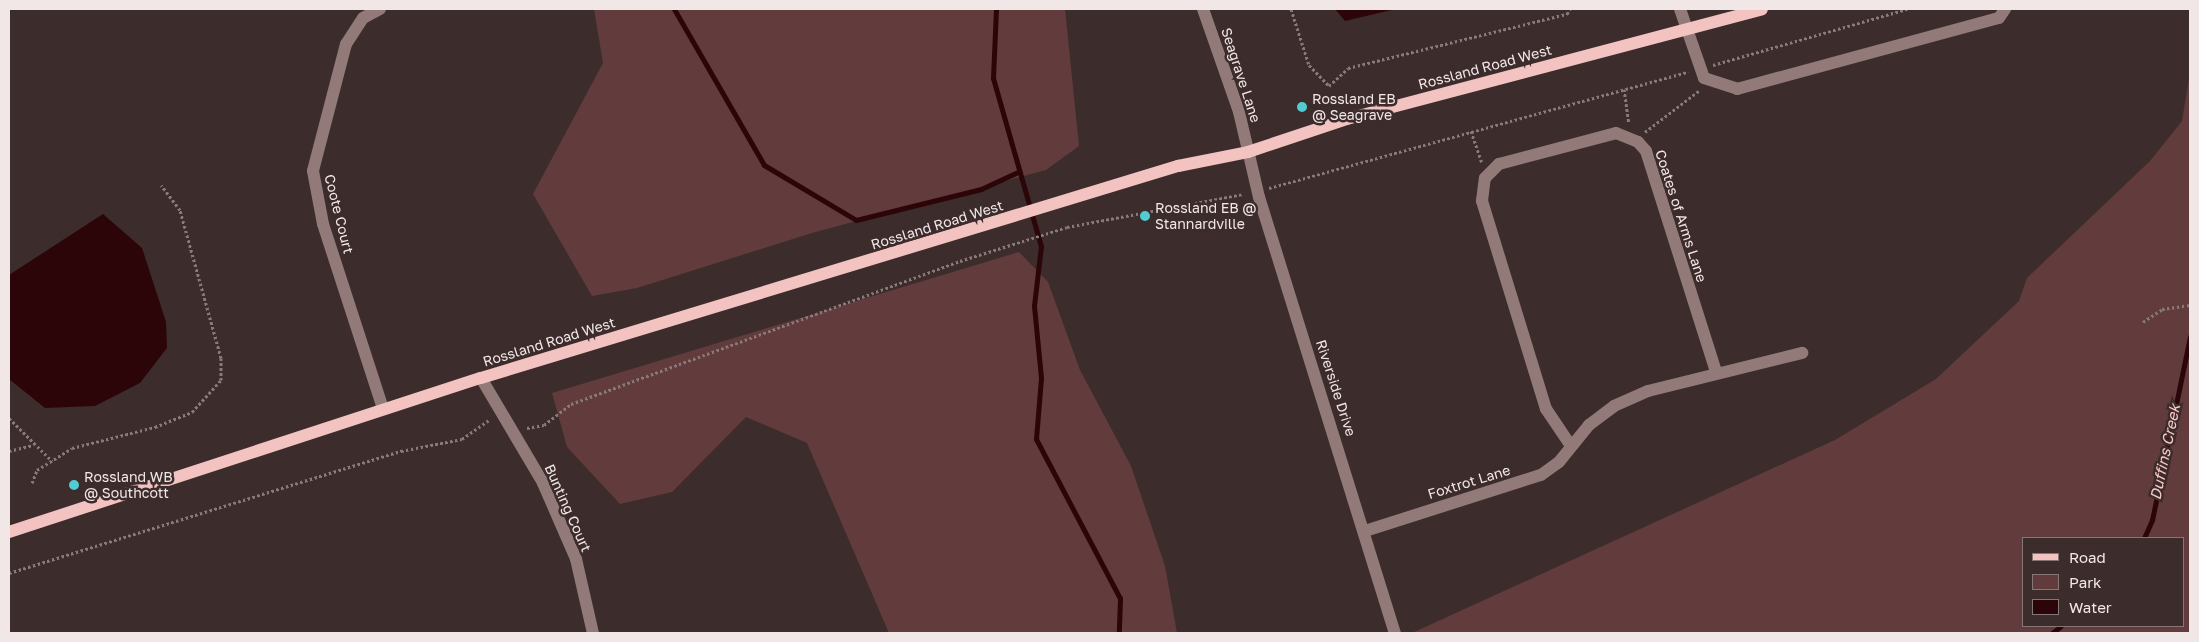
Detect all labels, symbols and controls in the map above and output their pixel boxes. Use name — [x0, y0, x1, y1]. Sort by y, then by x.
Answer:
street label: Seagrave Lane — [1218, 26, 1264, 124]
street label: Rossland Road West — [1416, 41, 1554, 93]
place label: Rossland EB @ Seagrave — [1312, 91, 1396, 124]
marker: Rossland EB @ Seagrave — [1296, 101, 1308, 113]
street label: Coates of Arms Lane — [1652, 148, 1710, 284]
street label: Coote Court — [321, 173, 357, 255]
street label: Rossland Road West — [869, 197, 1005, 253]
place label: Rossland EB @ Stannardville — [1155, 200, 1256, 232]
marker: Rossland EB @ Stannardville — [1139, 210, 1151, 222]
street label: Rossland Road West — [481, 314, 617, 370]
street label: Riverside Drive — [1312, 338, 1360, 438]
water label: Duffins Creek — [2146, 402, 2184, 502]
street label: Foxtrot Lane — [1426, 461, 1512, 503]
street label: Bunting Court — [541, 462, 595, 554]
place label: Rossland WB @ Southcott — [84, 469, 173, 502]
marker: Rossland WB @ Southcott — [68, 479, 80, 491]
legend — [2022, 537, 2184, 627]
text: Road — [2069, 548, 2106, 566]
text: Park — [2069, 573, 2101, 591]
text: Water — [2069, 598, 2112, 616]

